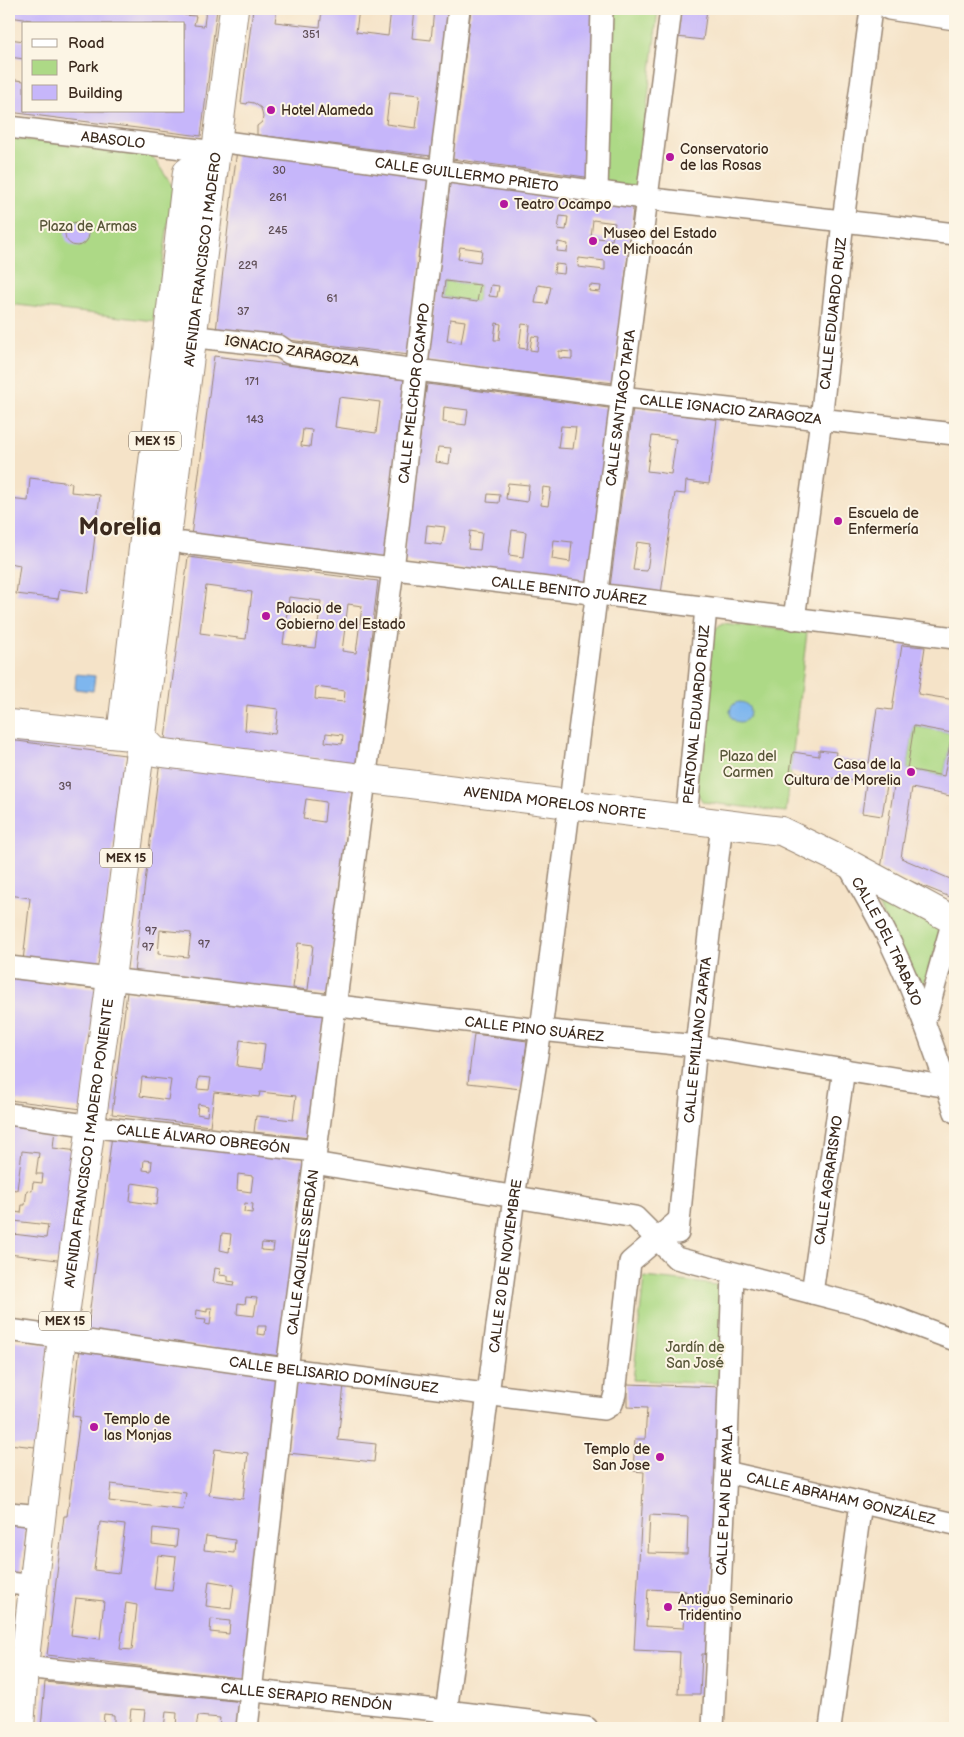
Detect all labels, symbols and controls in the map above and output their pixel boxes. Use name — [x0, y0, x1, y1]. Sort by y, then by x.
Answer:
legend — [22, 22, 185, 112]
house number: 351 — [302, 28, 320, 41]
text: Road — [68, 34, 104, 53]
text: Park — [68, 58, 99, 77]
text: Building — [68, 84, 123, 103]
place label: Hotel Alameda — [281, 102, 374, 119]
marker: Hotel Alameda — [265, 104, 277, 116]
street label: ABASOLO — [80, 127, 146, 152]
place label: Conservatorio de las Rosas — [680, 141, 769, 174]
street label: AVENIDA FRANCISCO I MADERO — [180, 151, 224, 368]
marker: Conservatorio de las Rosas — [664, 151, 676, 163]
street label: CALLE GUILLERMO PRIETO — [374, 154, 560, 195]
house number: 30 — [272, 164, 286, 177]
house number: 261 — [269, 191, 287, 204]
place label: Teatro Ocampo — [514, 196, 612, 213]
marker: Teatro Ocampo — [498, 198, 510, 210]
park label: Plaza de Armas — [39, 218, 137, 235]
house number: 245 — [268, 224, 288, 237]
place label: Museo del Estado de Michoacán — [603, 225, 717, 258]
marker: Museo del Estado de Michoacán — [587, 235, 599, 247]
street label: CALLE EDUARDO RUIZ — [816, 236, 850, 391]
house number: 229 — [238, 259, 258, 272]
house number: 61 — [327, 292, 337, 305]
street label: CALLE MELCHOR OCAMPO — [395, 302, 433, 485]
house number: 37 — [237, 305, 250, 318]
street label: CALLE SANTIAGO TAPIA — [602, 328, 639, 487]
street label: IGNACIO ZARAGOZA — [224, 332, 361, 370]
house number: 171 — [245, 375, 259, 388]
street label: CALLE IGNACIO ZARAGOZA — [639, 391, 823, 428]
house number: 143 — [246, 413, 264, 426]
road number: MEX 15 — [129, 432, 181, 451]
place label: Escuela de Enfermería — [848, 505, 919, 538]
district label: Morelia — [79, 513, 161, 542]
marker: Escuela de Enfermería — [832, 515, 844, 527]
street label: CALLE BENITO JUÁREZ — [490, 573, 648, 609]
place label: Palacio de Gobierno del Estado — [276, 600, 406, 633]
marker: Palacio de Gobierno del Estado — [260, 610, 272, 622]
street label: PEATONAL EDUARDO RUIZ — [679, 624, 713, 805]
park label: Plaza del Carmen — [719, 748, 777, 781]
place label: Casa de la Cultura de Morelia — [784, 756, 901, 789]
marker: Casa de la Cultura de Morelia — [905, 766, 917, 778]
house number: 39 — [58, 780, 72, 793]
street label: AVENIDA MORELOS NORTE — [463, 783, 647, 822]
road number: MEX 15 — [100, 848, 152, 868]
street label: CALLE DEL TRABAJO — [848, 874, 926, 1009]
house number: 97 — [145, 925, 157, 938]
house number: 97 — [198, 938, 210, 951]
house number: 97 — [142, 941, 154, 954]
street label: CALLE EMILIANO ZAPATA — [680, 956, 715, 1124]
street label: AVENIDA FRANCISCO I MADERO PONIENTE — [60, 998, 117, 1289]
street label: CALLE PINO SUÁREZ — [464, 1013, 605, 1045]
street label: CALLE AGRARISMO — [810, 1114, 846, 1246]
street label: CALLE ÁLVARO OBREGÓN — [116, 1121, 291, 1157]
street label: CALLE AQUILES SERDÁN — [283, 1168, 322, 1336]
street label: CALLE 20 DE NOVIEMBRE — [485, 1178, 525, 1354]
road number: MEX 15 — [39, 1312, 91, 1330]
park label: Jardín de San José — [665, 1339, 725, 1372]
street label: CALLE BELISARIO DOMÍNGUEZ — [228, 1353, 440, 1397]
place label: Templo de las Monjas — [104, 1411, 172, 1444]
marker: Templo de las Monjas — [88, 1421, 100, 1433]
street label: CALLE PLAN DE AYALA — [712, 1425, 736, 1576]
place label: Templo de San Jose — [584, 1441, 650, 1474]
marker: Templo de San Jose — [654, 1451, 666, 1463]
street label: CALLE ABRAHAM GONZÁLEZ — [745, 1468, 938, 1528]
place label: Antiguo Seminario Tridentino — [678, 1591, 793, 1624]
marker: Antiguo Seminario Tridentino — [662, 1601, 674, 1613]
street label: CALLE SERAPIO RENDÓN — [220, 1679, 393, 1714]

